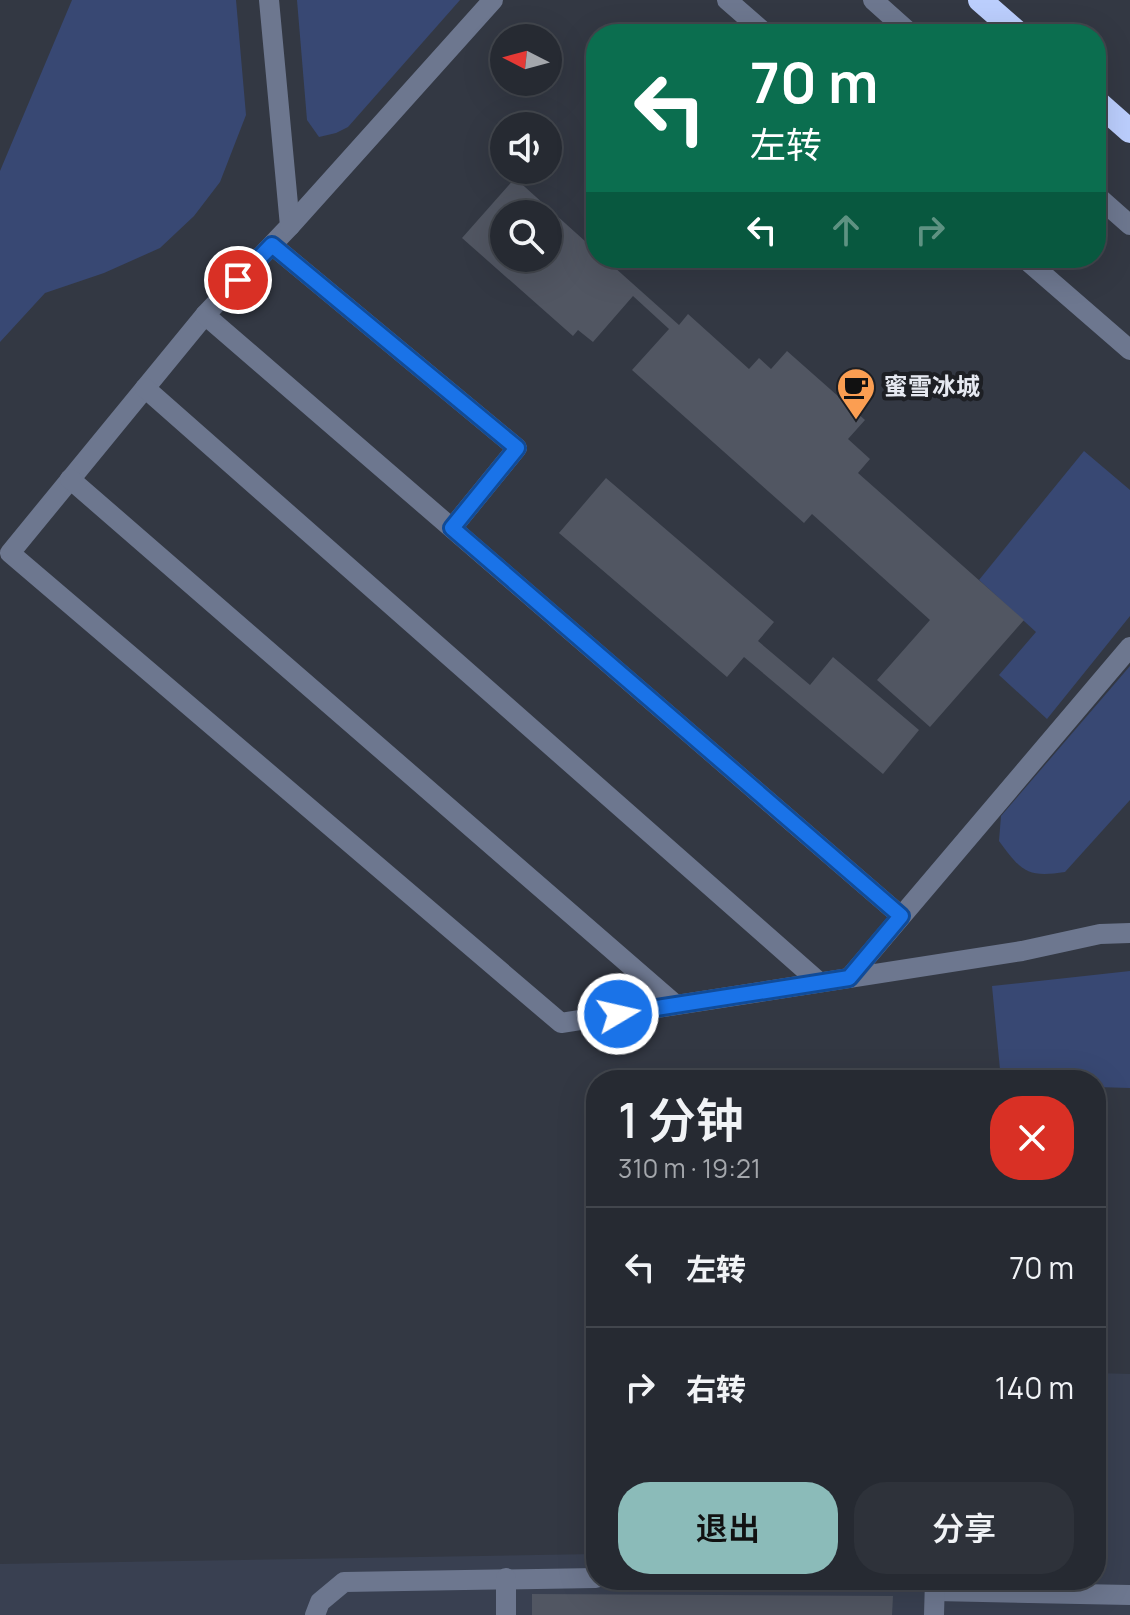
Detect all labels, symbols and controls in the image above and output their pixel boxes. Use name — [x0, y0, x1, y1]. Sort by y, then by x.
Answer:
north arrow — [490, 24, 562, 96]
map controls — [490, 24, 562, 272]
text: 70 m — [750, 43, 878, 120]
icon: left — [618, 56, 722, 160]
button: sound — [490, 112, 562, 184]
text: 左转 — [750, 120, 822, 169]
button: search — [490, 200, 562, 272]
icon: left — [740, 208, 784, 252]
icon: ahead — [824, 208, 868, 252]
icon: right — [908, 208, 952, 252]
pin — [204, 246, 272, 314]
icon: arrive — [216, 258, 260, 302]
cafe icon: 蜜雪冰城 — [835, 366, 877, 421]
place label: 蜜雪冰城 — [884, 369, 980, 402]
position arrow — [576, 972, 660, 1056]
text: 1 分钟 — [618, 1087, 744, 1152]
button: close — [990, 1096, 1074, 1180]
text: 310 m · 19:21 — [618, 1150, 761, 1186]
icon: left — [618, 1245, 662, 1289]
text: 70 m — [1009, 1247, 1074, 1288]
text: 左转 — [686, 1248, 746, 1289]
icon: right — [618, 1365, 662, 1409]
text: 140 m — [995, 1367, 1074, 1408]
text: 右转 — [686, 1368, 746, 1409]
button: 退出 — [618, 1482, 838, 1574]
button: 分享 — [854, 1482, 1074, 1574]

